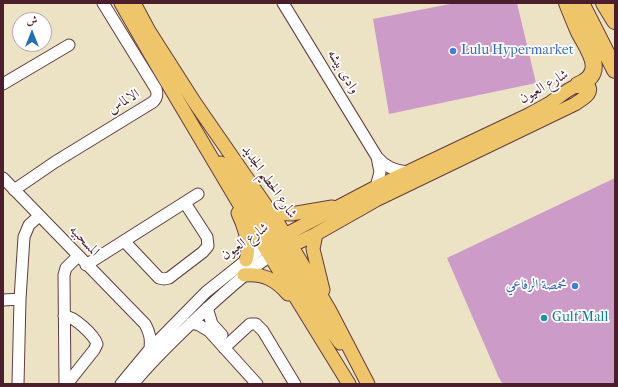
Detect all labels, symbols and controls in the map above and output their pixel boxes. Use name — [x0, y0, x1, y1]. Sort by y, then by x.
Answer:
north arrow — [12, 12, 52, 52]
text: ش — [27, 14, 37, 27]
place label: Lulu Hypermarket — [461, 43, 574, 59]
marker: Lulu Hypermarket — [448, 46, 458, 56]
street label: وادى بيشه — [323, 47, 363, 97]
street label: شارع العيون — [516, 66, 572, 108]
street label: الالماس — [105, 86, 143, 118]
street label: شارع الحطيم الجديد — [238, 142, 300, 222]
street label: شارع العيون — [218, 220, 272, 264]
street label: المسحبيه — [65, 222, 103, 260]
place label: محمصة الرفاعي — [506, 278, 567, 294]
marker: محمصة الرفاعي — [570, 281, 580, 291]
place label: Gulf Mall — [552, 310, 608, 326]
marker: Gulf Mall — [539, 313, 549, 323]

